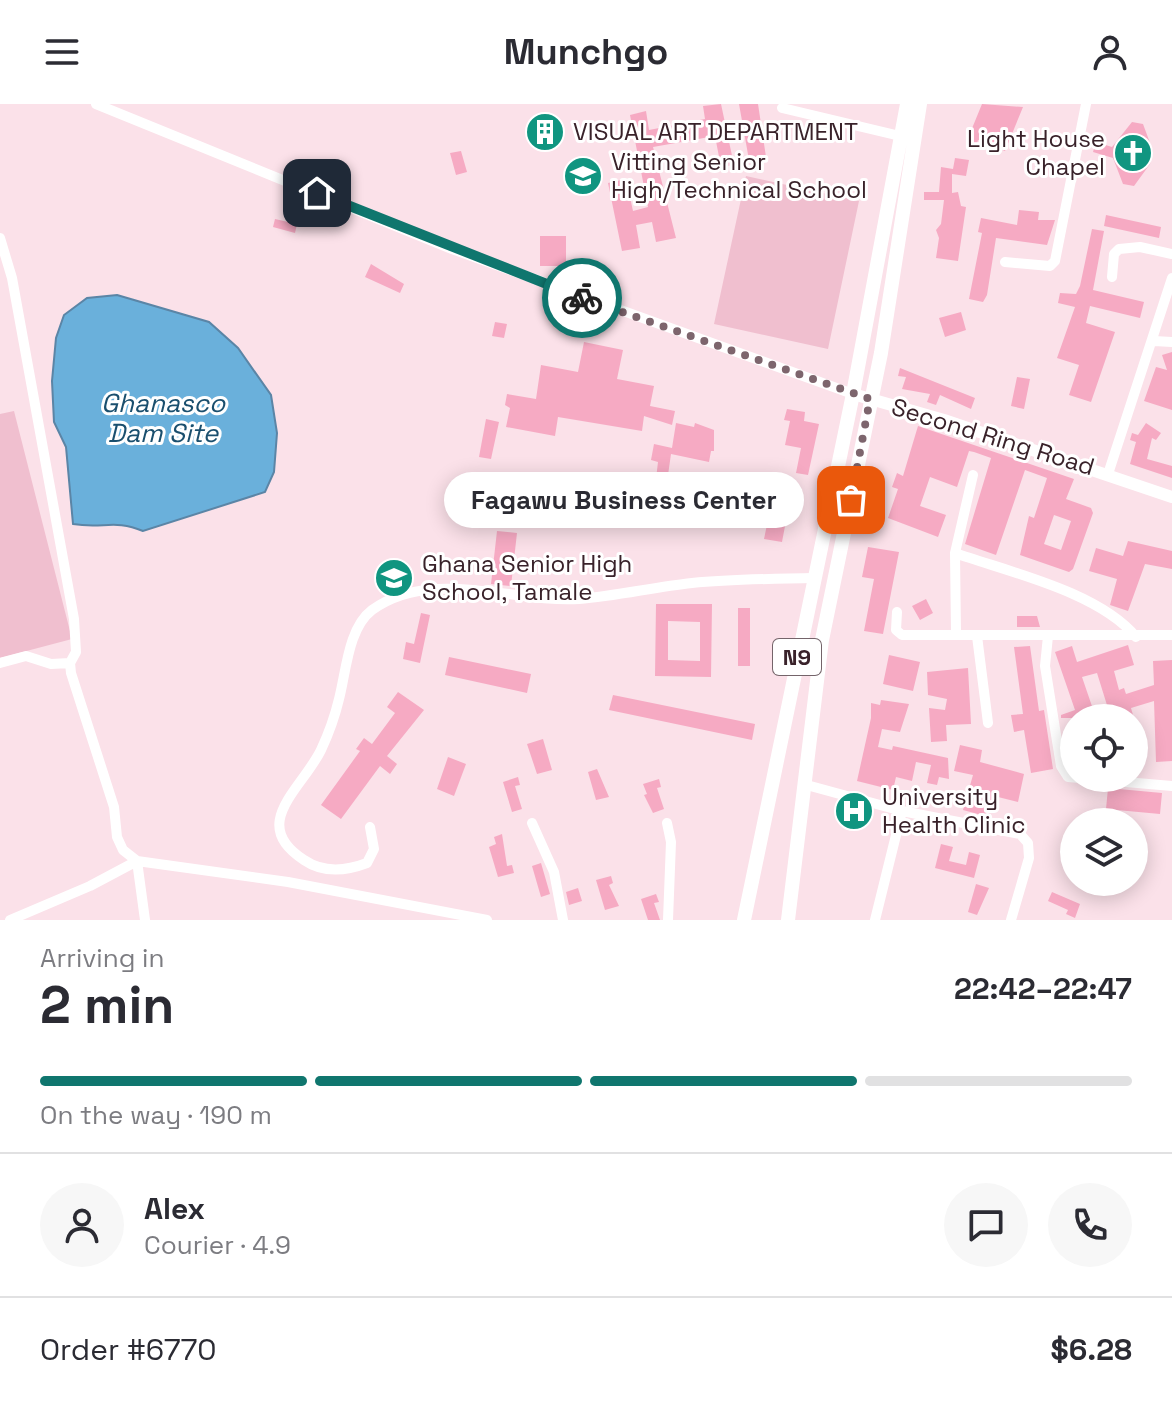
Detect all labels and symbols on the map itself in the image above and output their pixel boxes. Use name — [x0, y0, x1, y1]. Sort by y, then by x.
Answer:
building icon: VISUAL ART DEPARTMENT — [524, 111, 566, 153]
place label: VISUAL ART DEPARTMENT — [573, 116, 858, 147]
place label: Light House Chapel — [967, 123, 1105, 182]
church icon: Light House Chapel — [1112, 132, 1154, 174]
place label: Vitting Senior High/Technical School — [611, 146, 867, 205]
school or university icon: Vitting Senior High/Technical School — [562, 155, 604, 197]
pin — [283, 159, 351, 227]
courier — [542, 258, 622, 338]
water label: Ghanasco Dam Site — [101, 386, 226, 450]
street label: Second Ring Road — [888, 391, 1098, 482]
pin — [817, 466, 885, 534]
callout: Fagawu Business Center — [443, 472, 803, 528]
place label: Ghana Senior High School, Tamale — [422, 548, 632, 607]
school or university icon: Ghana Senior High School, Tamale — [373, 557, 415, 599]
road number: N9 — [773, 639, 821, 675]
place label: University Health Clinic — [882, 781, 1026, 840]
hospital icon: University Health Clinic — [833, 790, 875, 832]

